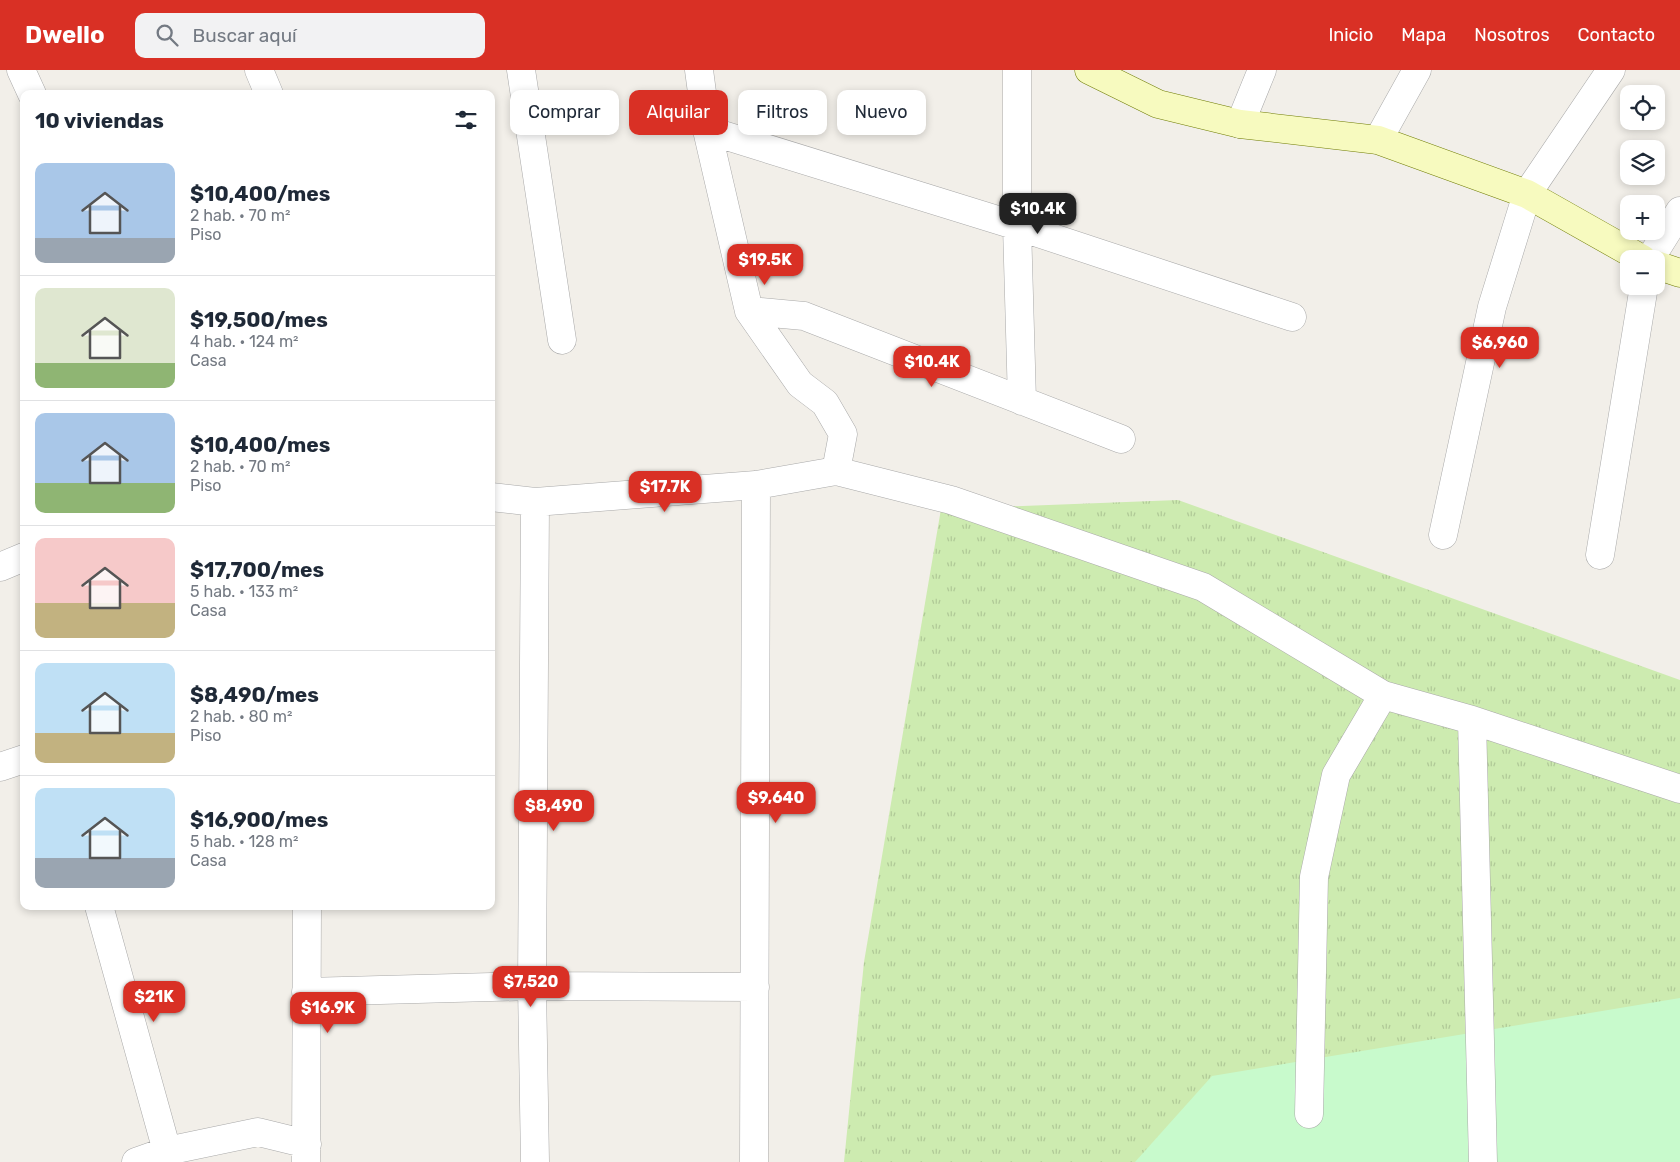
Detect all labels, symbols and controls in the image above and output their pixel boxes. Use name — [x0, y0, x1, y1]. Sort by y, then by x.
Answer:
search box — [135, 13, 485, 58]
text: Dwello — [25, 21, 105, 49]
icon: search — [153, 21, 181, 49]
text: Buscar aquí — [193, 24, 297, 47]
text: Inicio — [1328, 24, 1373, 46]
text: Mapa — [1401, 24, 1446, 46]
text: Nosotros — [1474, 24, 1550, 46]
text: Contacto — [1578, 24, 1655, 46]
map controls — [1620, 85, 1665, 295]
button: locate — [1620, 85, 1665, 130]
chip: Comprar — [510, 90, 619, 135]
chip: Alquilar — [629, 90, 728, 135]
chip: Filtros — [738, 90, 827, 135]
chip: Nuevo — [837, 90, 926, 135]
icon: filters — [452, 106, 480, 134]
text: 10 viviendas — [35, 108, 164, 133]
button: layers — [1620, 140, 1665, 185]
text: $10,400/mes — [190, 181, 330, 206]
icon: home — [75, 183, 135, 243]
pin: $10.4K — [997, 192, 1079, 235]
button: + — [1620, 195, 1665, 240]
text: $10.4K — [1010, 199, 1066, 218]
text: 2 hab. · 70 m² — [190, 206, 290, 225]
text: Piso — [190, 225, 222, 244]
pin: $19.5K — [724, 244, 806, 286]
text: $19.5K — [738, 250, 792, 269]
button: − — [1620, 250, 1665, 295]
text: $19,500/mes — [190, 307, 328, 332]
icon: home — [75, 308, 135, 368]
pin: $6,960 — [1459, 326, 1541, 369]
text: 4 hab. · 124 m² — [190, 332, 299, 351]
text: $6,960 — [1472, 333, 1528, 352]
pin: $10.4K — [891, 346, 973, 388]
text: Casa — [190, 351, 226, 370]
text: $10.4K — [904, 352, 960, 371]
text: $10,400/mes — [190, 432, 330, 457]
icon: home — [75, 433, 135, 493]
text: 2 hab. · 70 m² — [190, 457, 290, 476]
pin: $17.7K — [624, 470, 706, 513]
text: Piso — [190, 476, 222, 495]
text: $17.7K — [640, 477, 690, 496]
text: $17,700/mes — [190, 557, 324, 582]
icon: home — [75, 558, 135, 618]
text: 5 hab. · 133 m² — [190, 582, 298, 601]
text: Casa — [190, 601, 226, 620]
text: $8,490/mes — [190, 682, 319, 707]
icon: home — [75, 683, 135, 743]
text: 2 hab. · 80 m² — [190, 707, 292, 726]
text: Piso — [190, 726, 222, 745]
pin: $9,640 — [735, 782, 817, 824]
text: $9,640 — [748, 788, 804, 807]
pin: $8,490 — [513, 790, 595, 832]
text: $8,490 — [525, 796, 583, 815]
text: $16,900/mes — [190, 807, 328, 832]
icon: home — [75, 808, 135, 868]
text: 5 hab. · 128 m² — [190, 832, 299, 851]
text: Casa — [190, 851, 226, 870]
pin: $7,520 — [490, 966, 572, 1008]
text: $7,520 — [503, 972, 559, 991]
pin: $21K — [124, 980, 184, 1023]
text: $21K — [134, 987, 174, 1006]
pin: $16.9K — [287, 992, 369, 1034]
text: $16.9K — [301, 998, 355, 1017]

